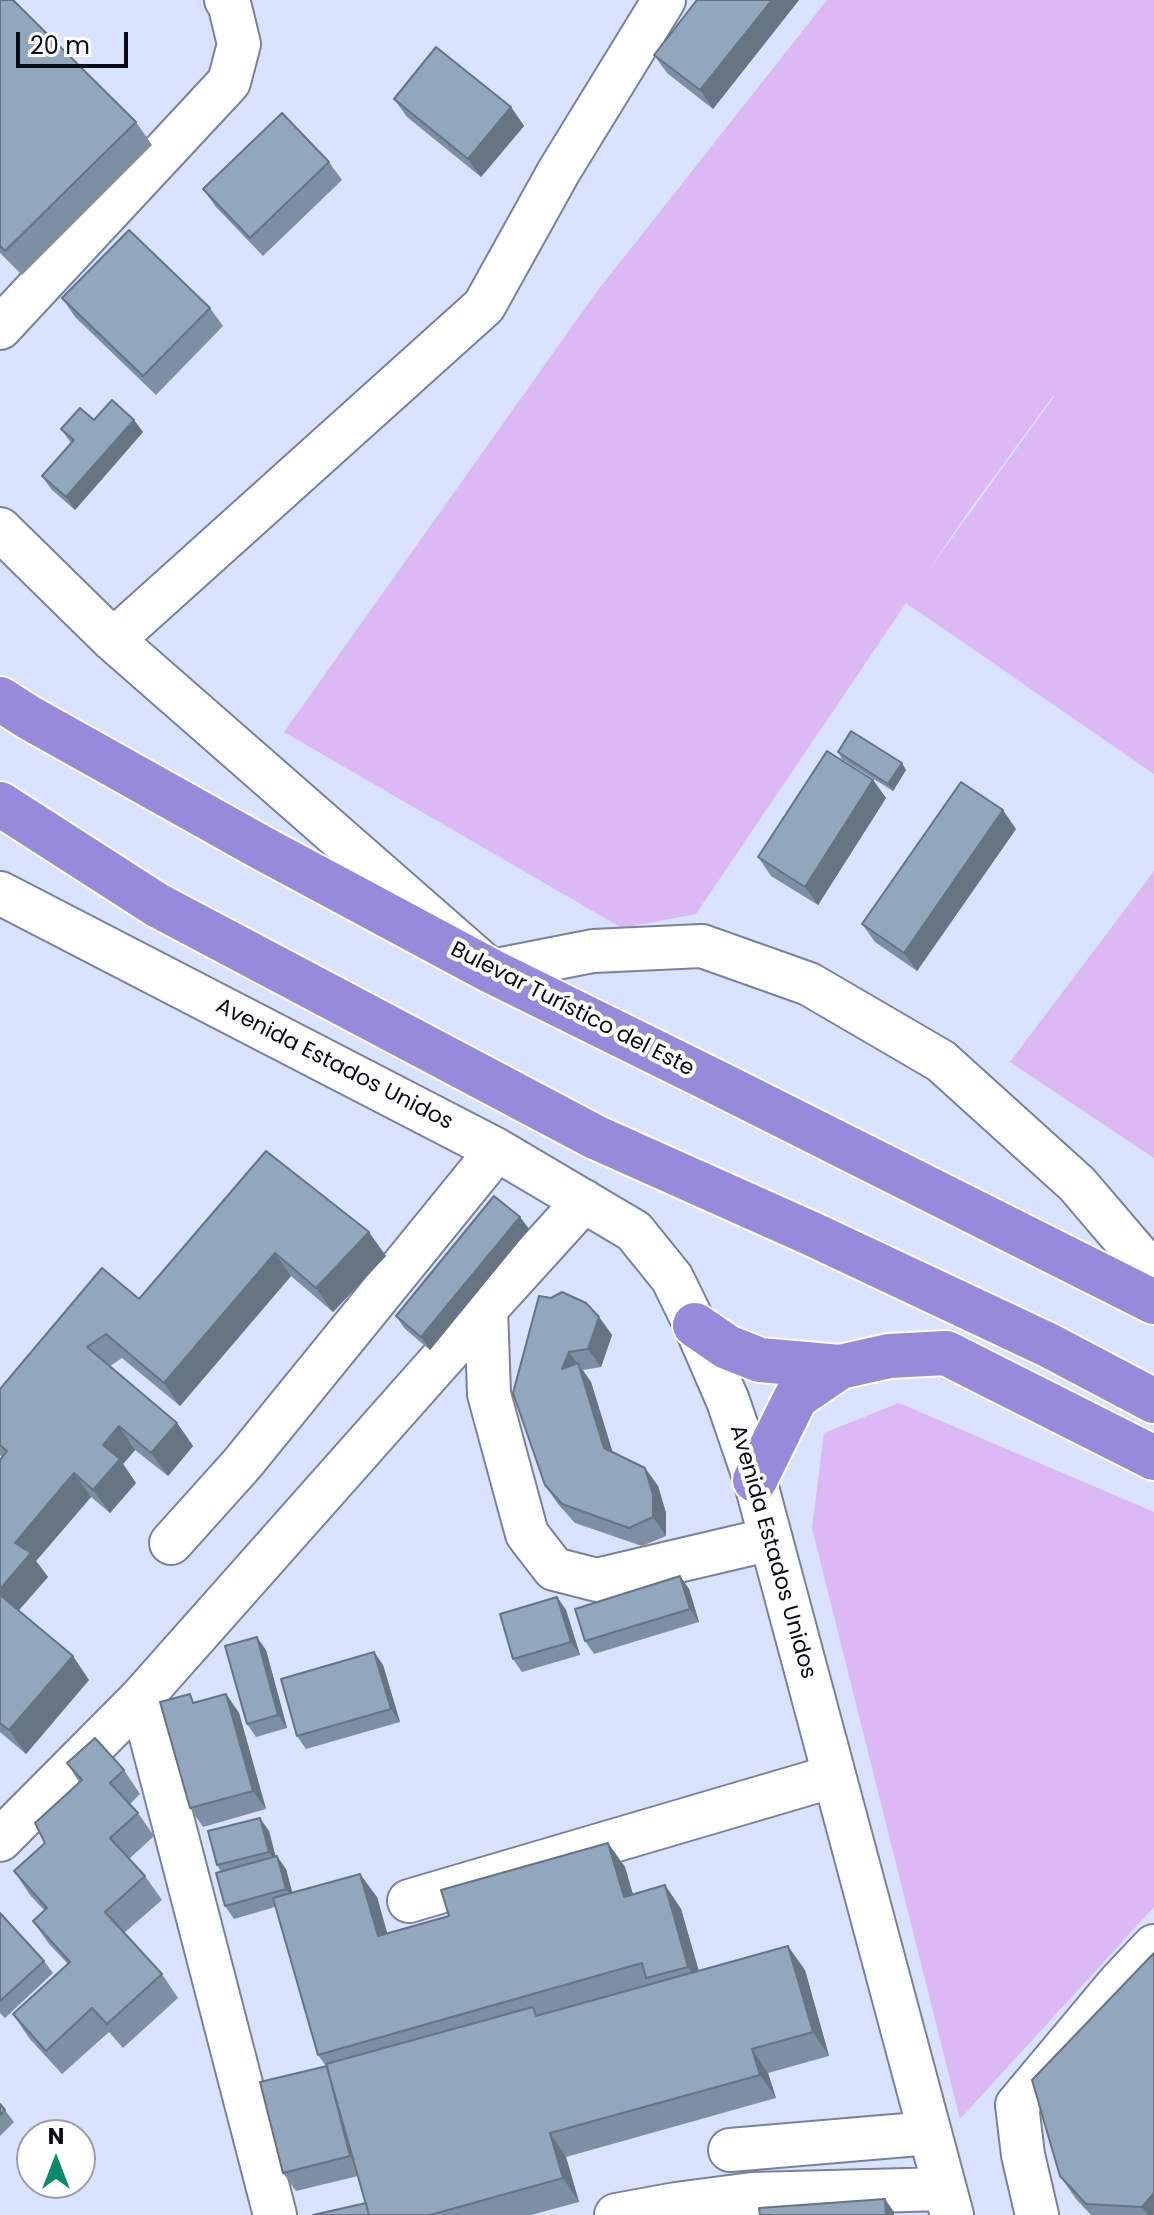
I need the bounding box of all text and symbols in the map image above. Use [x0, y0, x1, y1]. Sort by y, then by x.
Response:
scale bar [20, 16, 132, 66]
text: 20 m [30, 29, 90, 62]
street label: Bulevar Turístico del Este [446, 937, 698, 1083]
street label: Avenida Estados Unidos [211, 994, 457, 1136]
street label: Avenida Estados Unidos [723, 1422, 821, 1682]
north arrow [16, 2119, 96, 2199]
text: N [48, 2121, 64, 2152]

